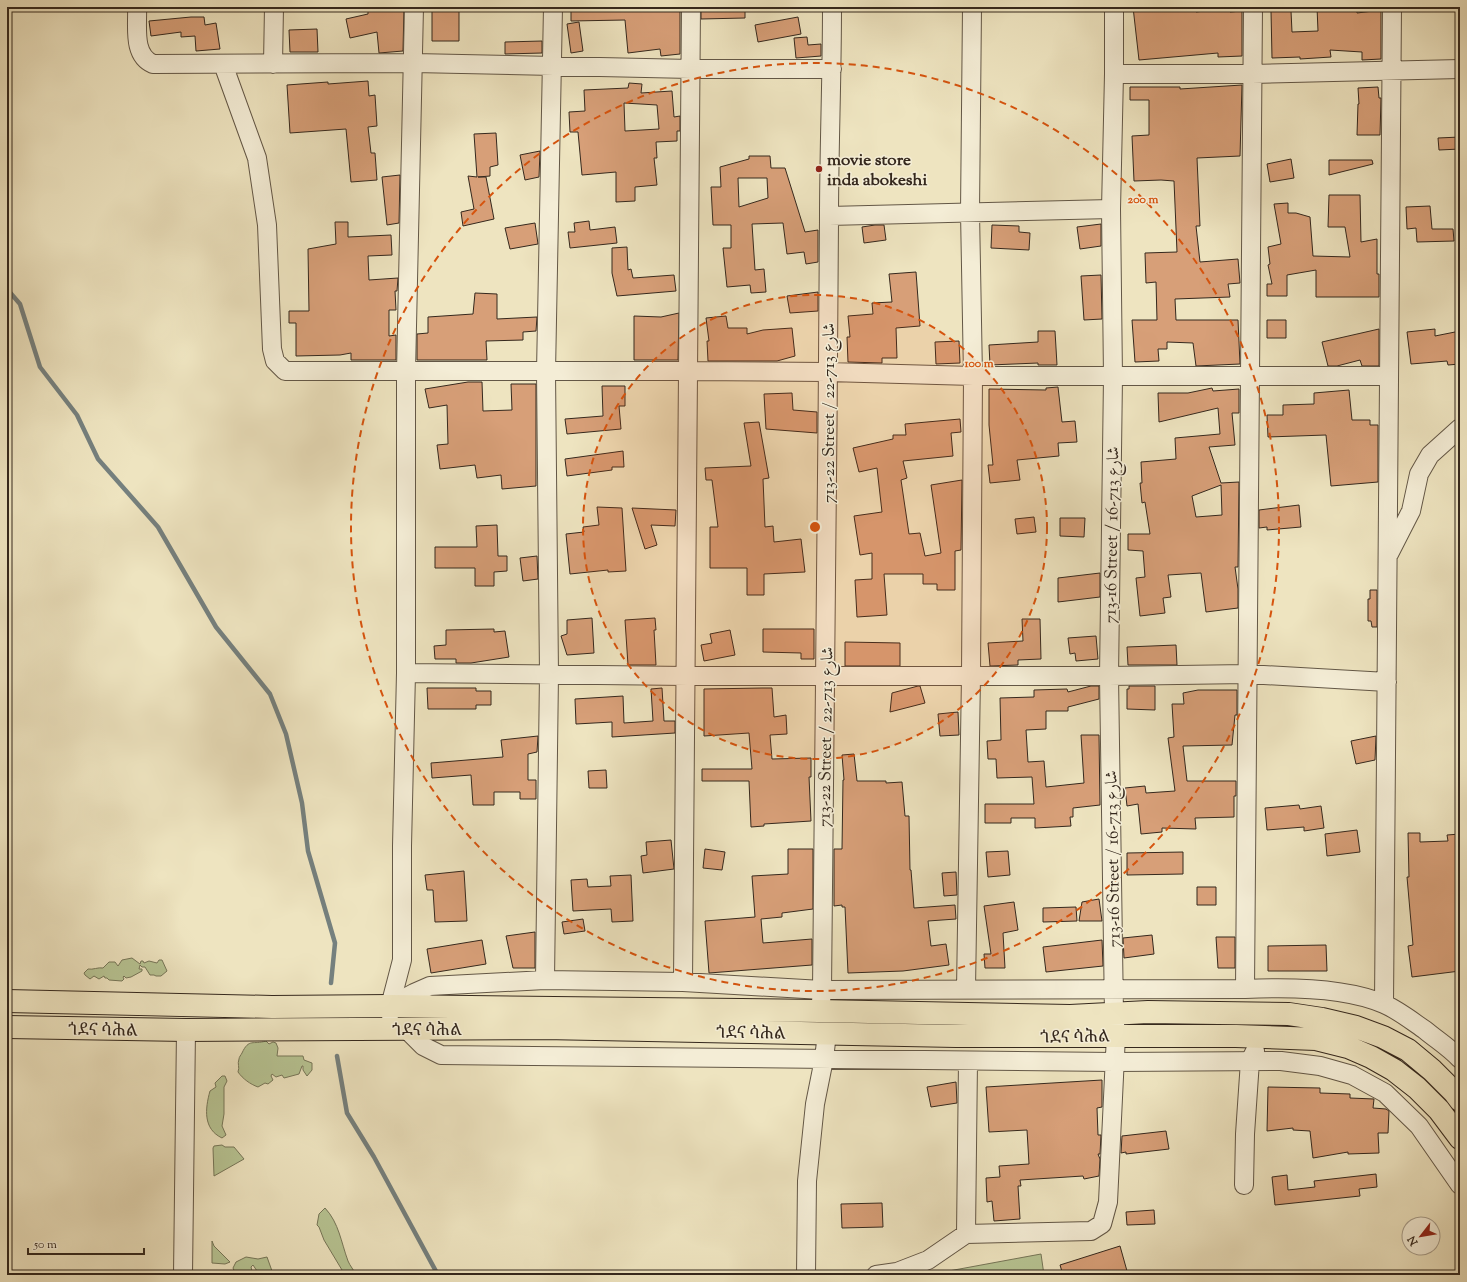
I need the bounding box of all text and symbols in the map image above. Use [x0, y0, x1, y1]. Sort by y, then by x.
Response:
place label: movie store inda abokeshi [827, 149, 927, 193]
marker: movie store inda abokeshi [814, 164, 824, 174]
text: 200 m [1128, 191, 1158, 209]
street label: 713-22 Street / شارع 713-22 [818, 323, 842, 503]
text: 100 m [963, 355, 994, 373]
street label: 713-16 Street / شارع 713-16 [1099, 446, 1127, 624]
centre of rings [808, 520, 822, 534]
street label: 713-22 Street / شارع 713-22 [813, 647, 841, 827]
street label: 713-16 Street / شارع 713-16 [1100, 770, 1128, 948]
street label: ጎደና ሳሕል [68, 1018, 138, 1044]
street label: ጎደና ሳሕል [392, 1019, 462, 1043]
street label: ጎደና ሳሕል [716, 1021, 786, 1047]
street label: ጎደና ሳሕል [1040, 1025, 1110, 1051]
north arrow [1401, 1216, 1441, 1256]
scale bar [28, 1230, 144, 1256]
text: N [1404, 1233, 1423, 1249]
text: 50 m [33, 1236, 57, 1254]

